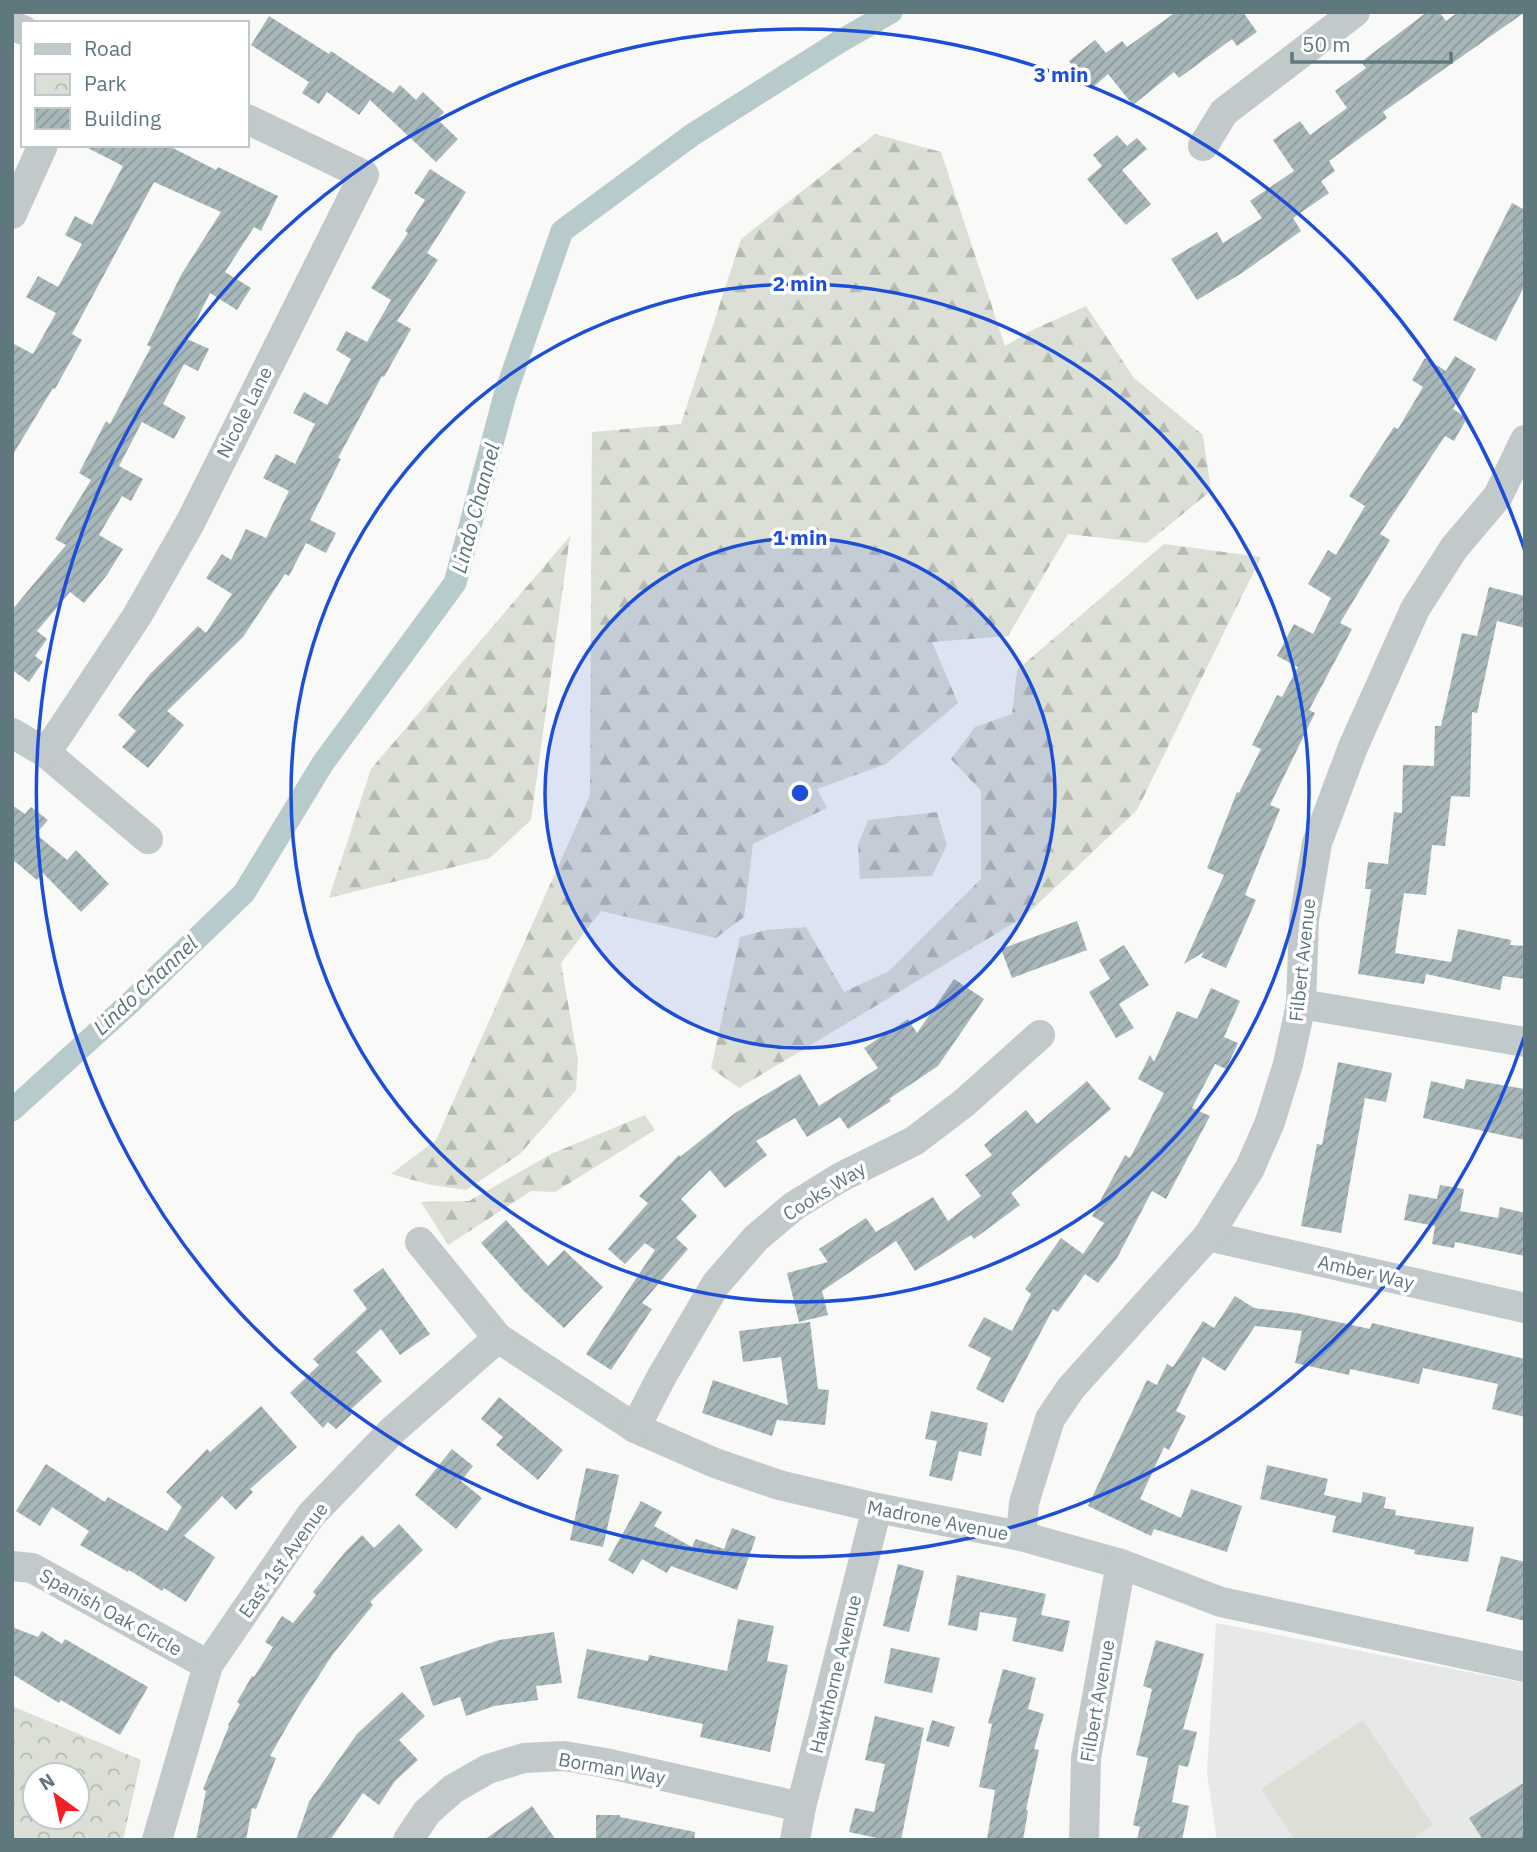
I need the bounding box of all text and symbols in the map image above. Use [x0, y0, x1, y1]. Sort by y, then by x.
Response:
legend [21, 21, 248, 147]
scale bar [1292, 21, 1451, 65]
text: 50 m [1302, 30, 1351, 58]
text: Road [84, 34, 132, 62]
text: 3 min [1034, 60, 1088, 88]
text: Park [84, 69, 127, 97]
text: Building [84, 104, 161, 132]
text: 2 min [773, 269, 827, 297]
street label: Nicole Lane [211, 362, 277, 462]
water label: Lindo Channel [444, 440, 506, 576]
text: 1 min [773, 523, 827, 551]
centre of rings [788, 781, 812, 805]
street label: Filbert Avenue [1284, 897, 1320, 1023]
water label: Lindo Channel [87, 929, 204, 1041]
street label: Cooks Way [778, 1156, 870, 1226]
street label: Amber Way [1316, 1249, 1417, 1295]
street label: Madrone Avenue [865, 1495, 1011, 1545]
street label: East 1st Avenue [233, 1498, 333, 1622]
street label: Spanish Oak Circle [36, 1563, 186, 1661]
street label: Hawthorne Avenue [804, 1592, 866, 1756]
street label: Filbert Avenue [1074, 1638, 1120, 1764]
street label: Borman Way [557, 1747, 668, 1789]
north arrow [21, 1761, 91, 1831]
text: N [34, 1768, 59, 1796]

